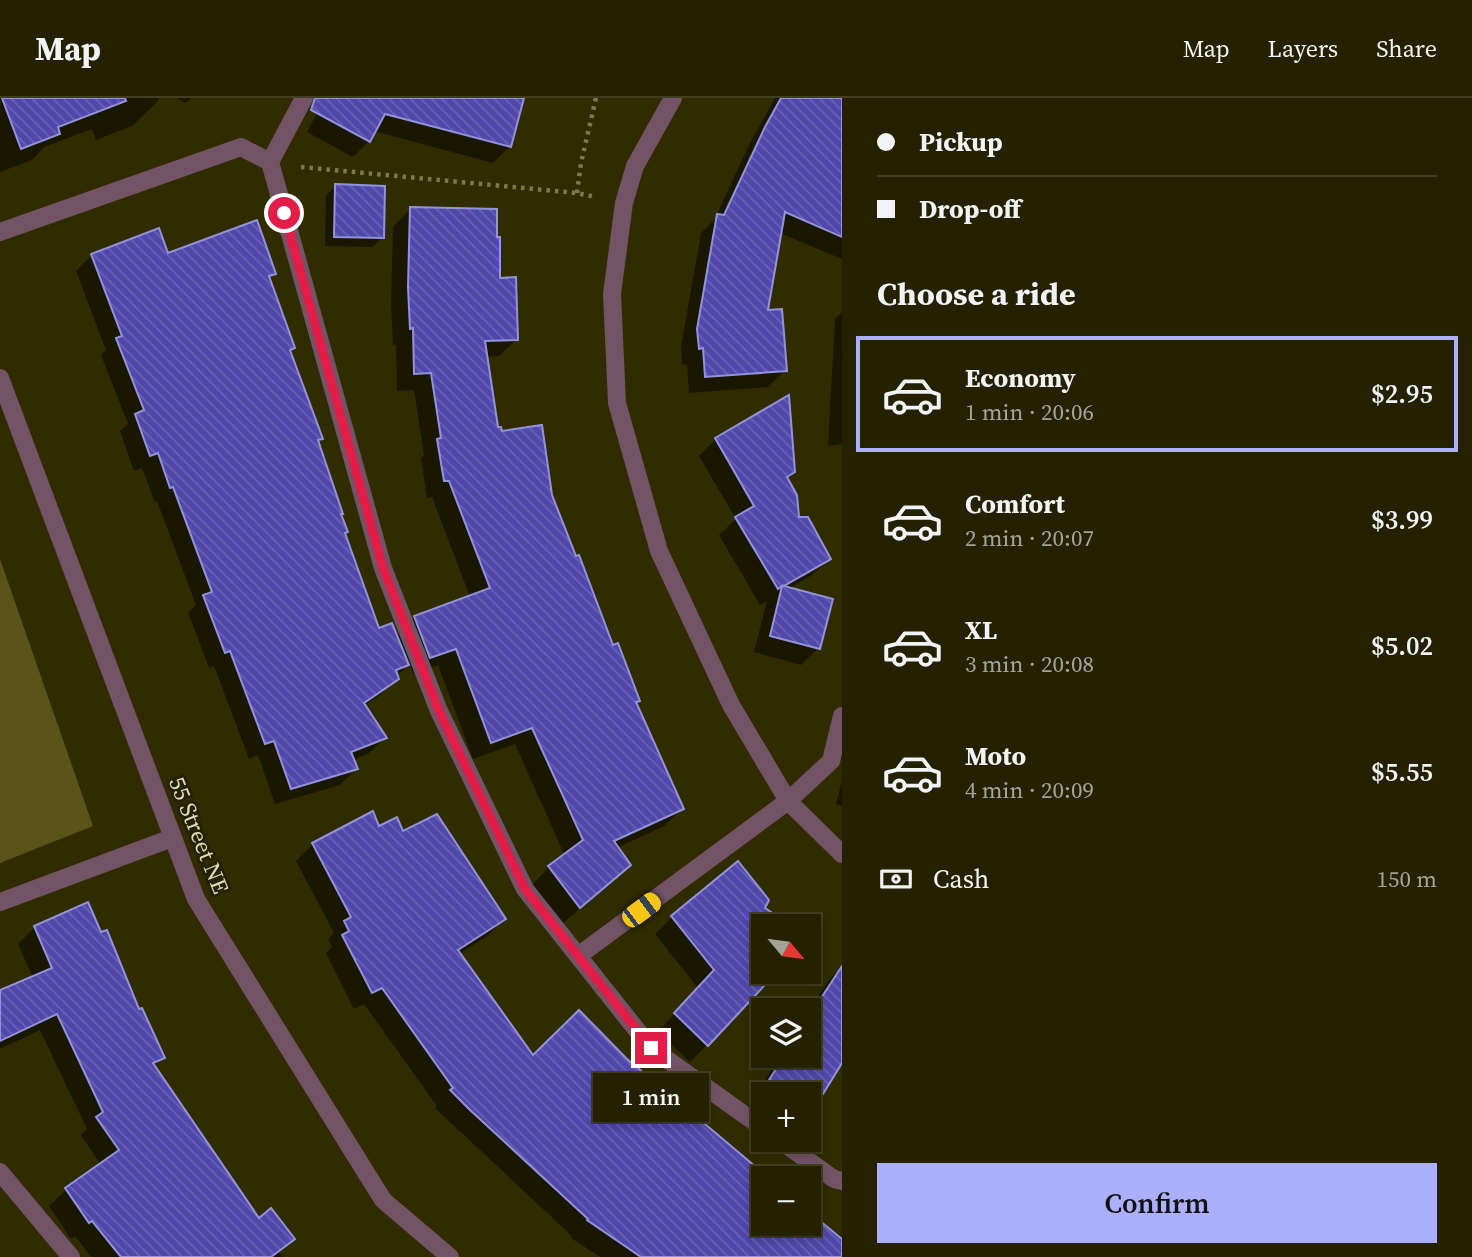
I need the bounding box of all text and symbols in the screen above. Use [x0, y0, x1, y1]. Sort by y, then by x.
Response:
text: Map [35, 26, 101, 71]
text: Map [1183, 32, 1230, 65]
text: Layers [1268, 32, 1338, 65]
text: Share [1376, 32, 1437, 65]
text: Pickup [919, 124, 1003, 160]
text: Drop-off [919, 191, 1021, 227]
route start [268, 197, 300, 229]
text: Choose a ride [877, 272, 1076, 316]
text: Economy [965, 360, 1076, 396]
icon: car [881, 363, 944, 426]
text: $2.95 [1371, 376, 1433, 412]
text: 1 min · 20:06 [965, 396, 1094, 428]
text: Comfort [965, 486, 1065, 522]
icon: car [881, 489, 944, 552]
text: $3.99 [1371, 502, 1433, 538]
text: 2 min · 20:07 [965, 522, 1094, 554]
text: XL [965, 612, 997, 648]
icon: car [881, 615, 944, 678]
text: $5.02 [1371, 628, 1433, 664]
text: 3 min · 20:08 [965, 648, 1094, 680]
text: Moto [965, 738, 1026, 774]
icon: car [881, 741, 944, 804]
text: $5.55 [1371, 754, 1433, 790]
street label: 55 Street NE [161, 772, 237, 898]
text: 4 min · 20:09 [965, 774, 1094, 806]
icon: cash [877, 860, 915, 898]
text: Cash [933, 861, 989, 897]
text: 150 m [1376, 863, 1437, 895]
car [618, 889, 665, 931]
north arrow [751, 914, 821, 984]
map controls [751, 914, 821, 1236]
button: layers [751, 998, 821, 1068]
route end [635, 1032, 667, 1064]
callout: 1 min [593, 1072, 709, 1122]
text: 1 min [621, 1081, 681, 1113]
button: + [751, 1082, 821, 1152]
button: Confirm [877, 1163, 1437, 1243]
button: − [751, 1166, 821, 1236]

